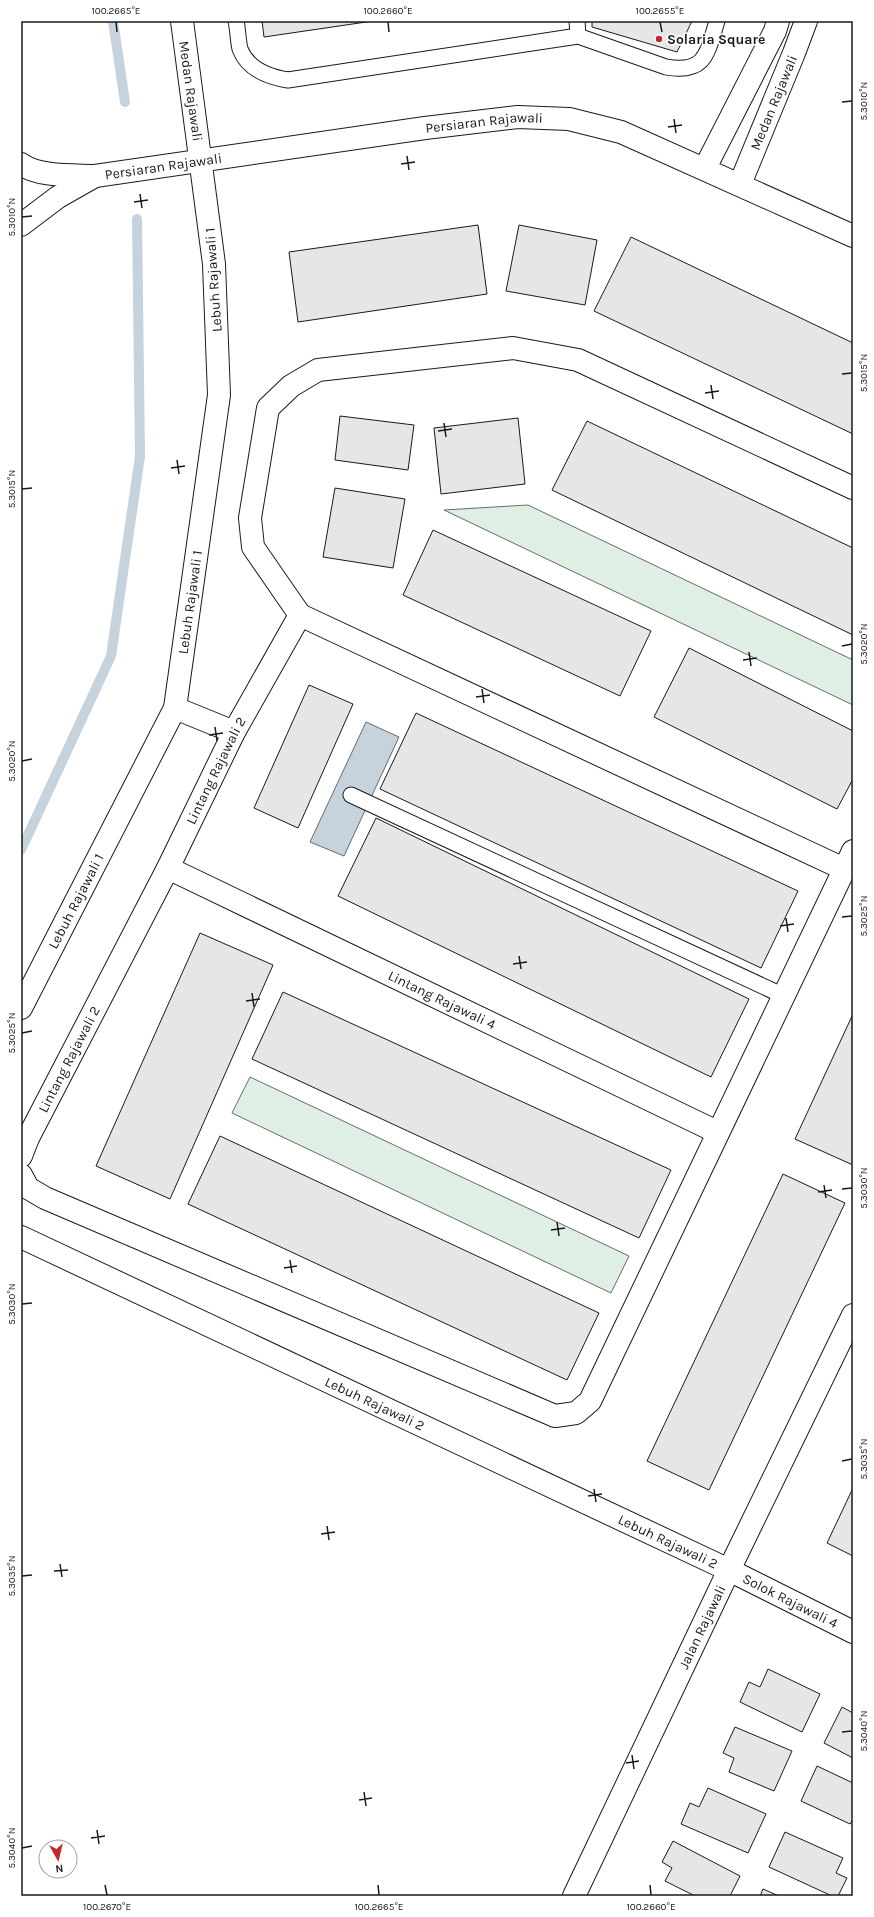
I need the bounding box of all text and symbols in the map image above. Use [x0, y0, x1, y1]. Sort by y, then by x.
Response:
text: 100.2665°E [92, 5, 140, 17]
text: 100.2660°E [363, 5, 413, 17]
text: 100.2655°E [636, 5, 684, 17]
place label: Solaria Square [667, 31, 765, 48]
marker: Solaria Square [654, 34, 664, 44]
street label: Medan Rajawali [175, 40, 206, 142]
street label: Medan Rajawali [747, 53, 801, 153]
text: 5.3010°N [858, 82, 870, 120]
street label: Persiaran Rajawali [424, 109, 543, 137]
street label: Persiaran Rajawali [104, 150, 223, 183]
text: 5.3010°N [6, 198, 18, 236]
street label: Lebuh Rajawali 1 [201, 227, 226, 333]
text: 5.3015°N [858, 354, 870, 392]
text: 5.3015°N [6, 470, 18, 508]
street label: Lebuh Rajawali 1 [175, 549, 206, 655]
text: 5.3020°N [858, 623, 870, 665]
street label: Lintang Rajawali 2 [183, 714, 250, 827]
text: 5.3020°N [6, 740, 18, 782]
street label: Lebuh Rajawali 1 [45, 851, 108, 952]
text: 5.3025°N [858, 896, 870, 936]
street label: Lintang Rajawali 4 [385, 967, 498, 1033]
street label: Lintang Rajawali 2 [35, 1003, 104, 1116]
text: 5.3025°N [6, 1013, 18, 1053]
text: 5.3030°N [858, 1167, 870, 1209]
text: 5.3030°N [6, 1283, 18, 1325]
street label: Lebuh Rajawali 2 [322, 1373, 427, 1435]
text: 5.3035°N [858, 1438, 870, 1480]
street label: Lebuh Rajawali 2 [615, 1511, 720, 1572]
text: 5.3035°N [6, 1555, 18, 1597]
street label: Solok Rajawali 4 [740, 1570, 841, 1632]
street label: Jalan Rajawali [675, 1582, 730, 1672]
text: 5.3040°N [858, 1710, 870, 1752]
text: 5.3040°N [6, 1827, 18, 1869]
north arrow [38, 1839, 78, 1879]
text: N [55, 1861, 64, 1875]
text: 100.2670°E [83, 1901, 131, 1913]
text: 100.2665°E [355, 1901, 403, 1913]
text: 100.2660°E [626, 1901, 676, 1913]

